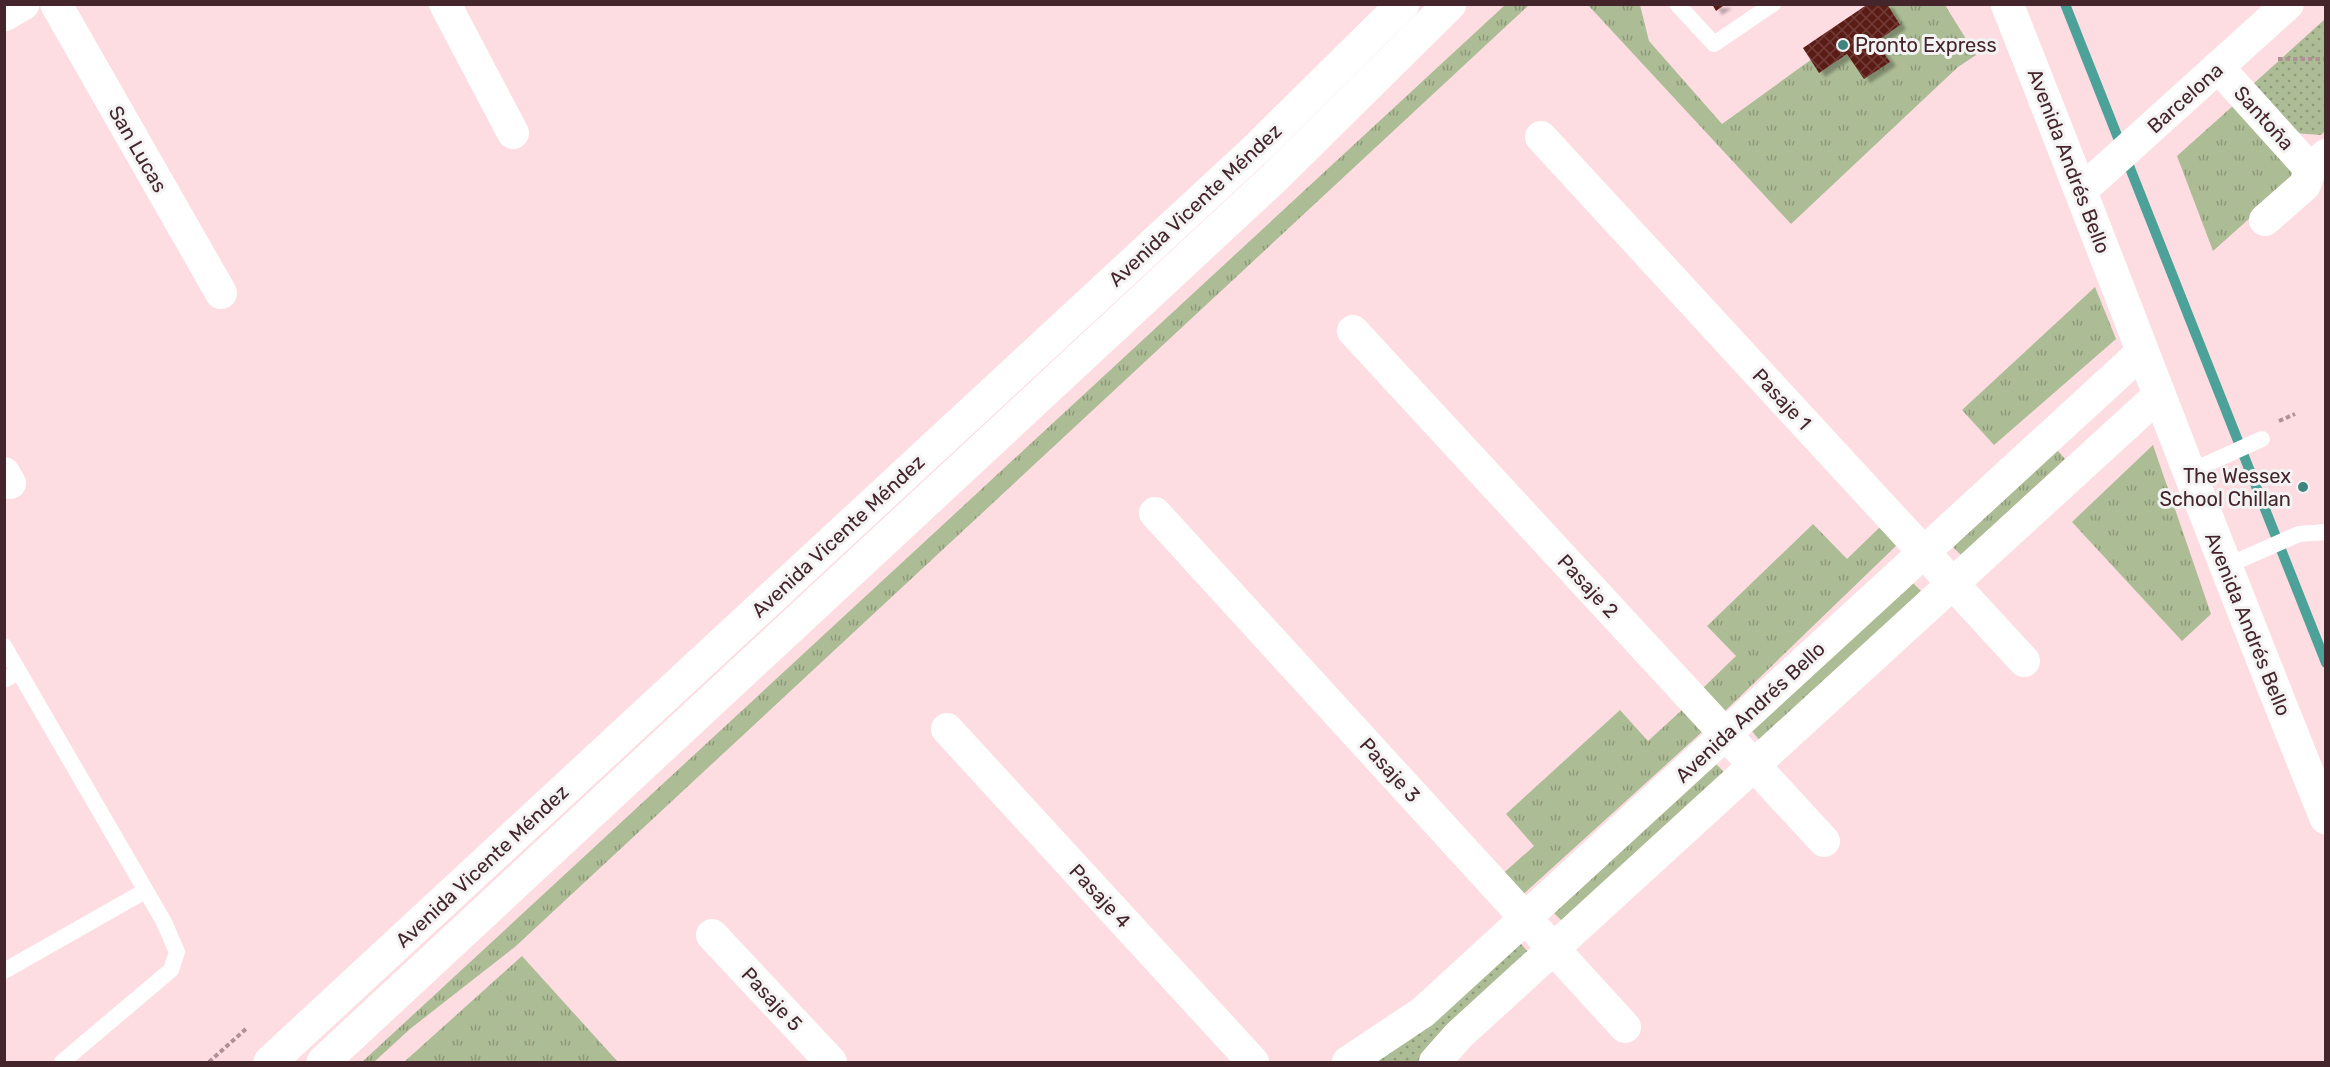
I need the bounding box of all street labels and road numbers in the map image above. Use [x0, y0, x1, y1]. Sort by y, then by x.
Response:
street label: Barcelona [2142, 58, 2228, 138]
street label: Avenida Andrés Bello [2023, 65, 2115, 257]
street label: Santoña [2229, 81, 2299, 155]
street label: San Lucas [104, 102, 172, 196]
street label: Avenida Vicente Méndez [1104, 119, 1286, 291]
street label: Pasaje 1 [1748, 363, 1816, 435]
street label: Avenida Vicente Méndez [747, 450, 929, 622]
street label: Avenida Andrés Bello [2200, 529, 2296, 719]
street label: Pasaje 2 [1553, 549, 1623, 623]
street label: Avenida Andrés Bello [1670, 636, 1830, 788]
street label: Pasaje 3 [1355, 733, 1425, 807]
street label: Avenida Vicente Méndez [391, 780, 573, 952]
street label: Pasaje 4 [1064, 859, 1136, 933]
street label: Pasaje 5 [737, 962, 807, 1036]

